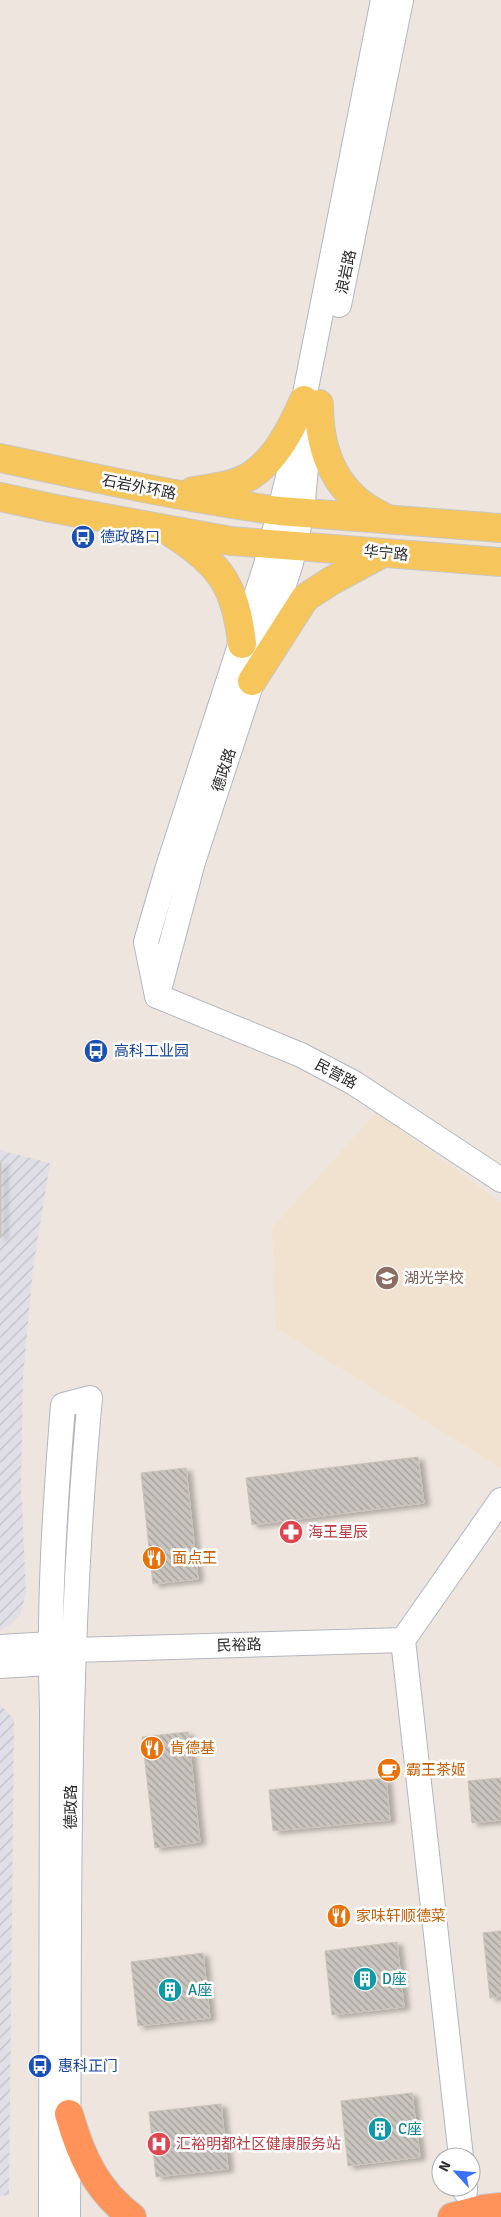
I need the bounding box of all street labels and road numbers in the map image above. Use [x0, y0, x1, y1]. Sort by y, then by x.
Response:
street label: 浪岩路 [333, 248, 359, 296]
street label: 石岩外环路 [100, 471, 178, 503]
street label: 华宁路 [363, 542, 409, 564]
street label: 德政路 [208, 746, 240, 794]
street label: 民营路 [312, 1055, 360, 1093]
street label: 民裕路 [216, 1635, 262, 1655]
street label: 德政路 [62, 1784, 80, 1830]

